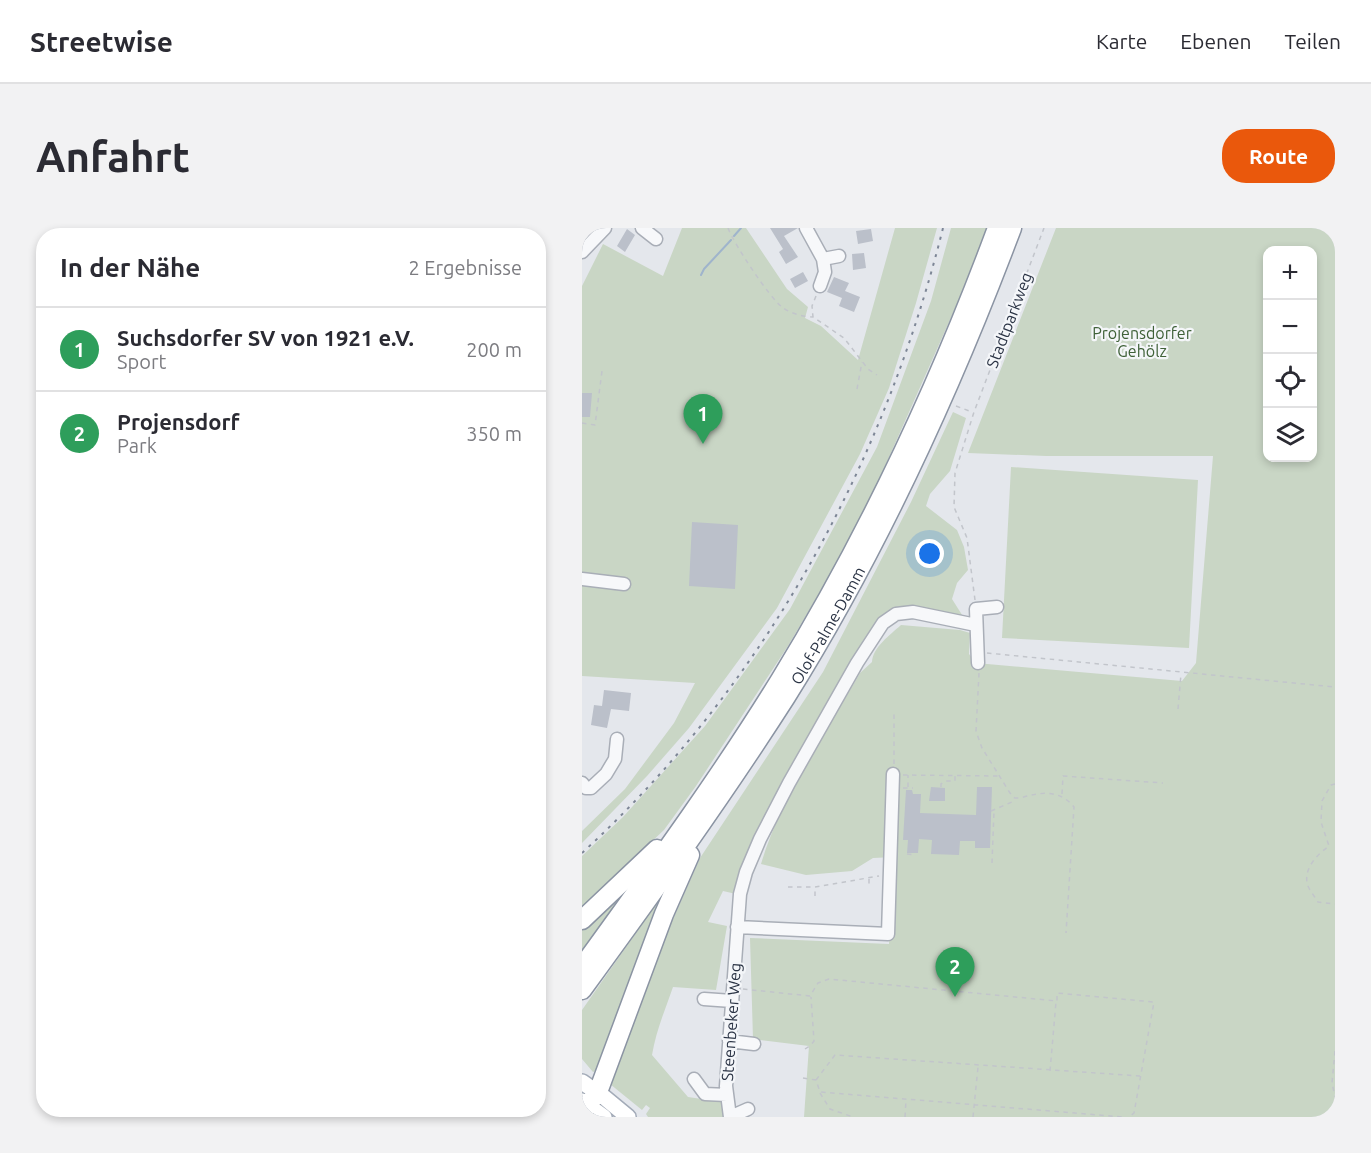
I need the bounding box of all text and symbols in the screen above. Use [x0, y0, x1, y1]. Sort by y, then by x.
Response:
text: Streetwise [30, 26, 173, 57]
text: Karte [1096, 29, 1147, 53]
text: Ebenen [1180, 29, 1252, 53]
text: Teilen [1285, 29, 1341, 53]
button: Route [1222, 129, 1335, 183]
text: Anfahrt [36, 133, 190, 180]
map controls [1263, 246, 1317, 462]
button: + [1263, 246, 1317, 300]
text: In der Nähe [60, 253, 200, 282]
text: 2 Ergebnisse [408, 256, 522, 279]
street label: Stadtparkweg [983, 270, 1035, 370]
button: − [1263, 300, 1317, 354]
park label: Projensdorfer Gehölz [1092, 324, 1192, 360]
text: Suchsdorfer SV von 1921 e.V. [117, 325, 414, 350]
text: 1 [74, 338, 85, 361]
text: 200 m [466, 338, 522, 361]
text: Sport [117, 350, 166, 373]
button: locate [1263, 354, 1317, 408]
pin: 1 [684, 394, 722, 444]
button: layers [1263, 408, 1317, 462]
text: Projensdorf [117, 409, 240, 434]
text: 2 [74, 422, 85, 445]
text: 350 m [466, 422, 522, 445]
text: Park [117, 434, 157, 457]
your location [915, 539, 944, 568]
street label: Olof-Palme-Damm [787, 563, 869, 688]
pin: 2 [936, 948, 974, 997]
street label: Steenbeker Weg [718, 962, 744, 1082]

